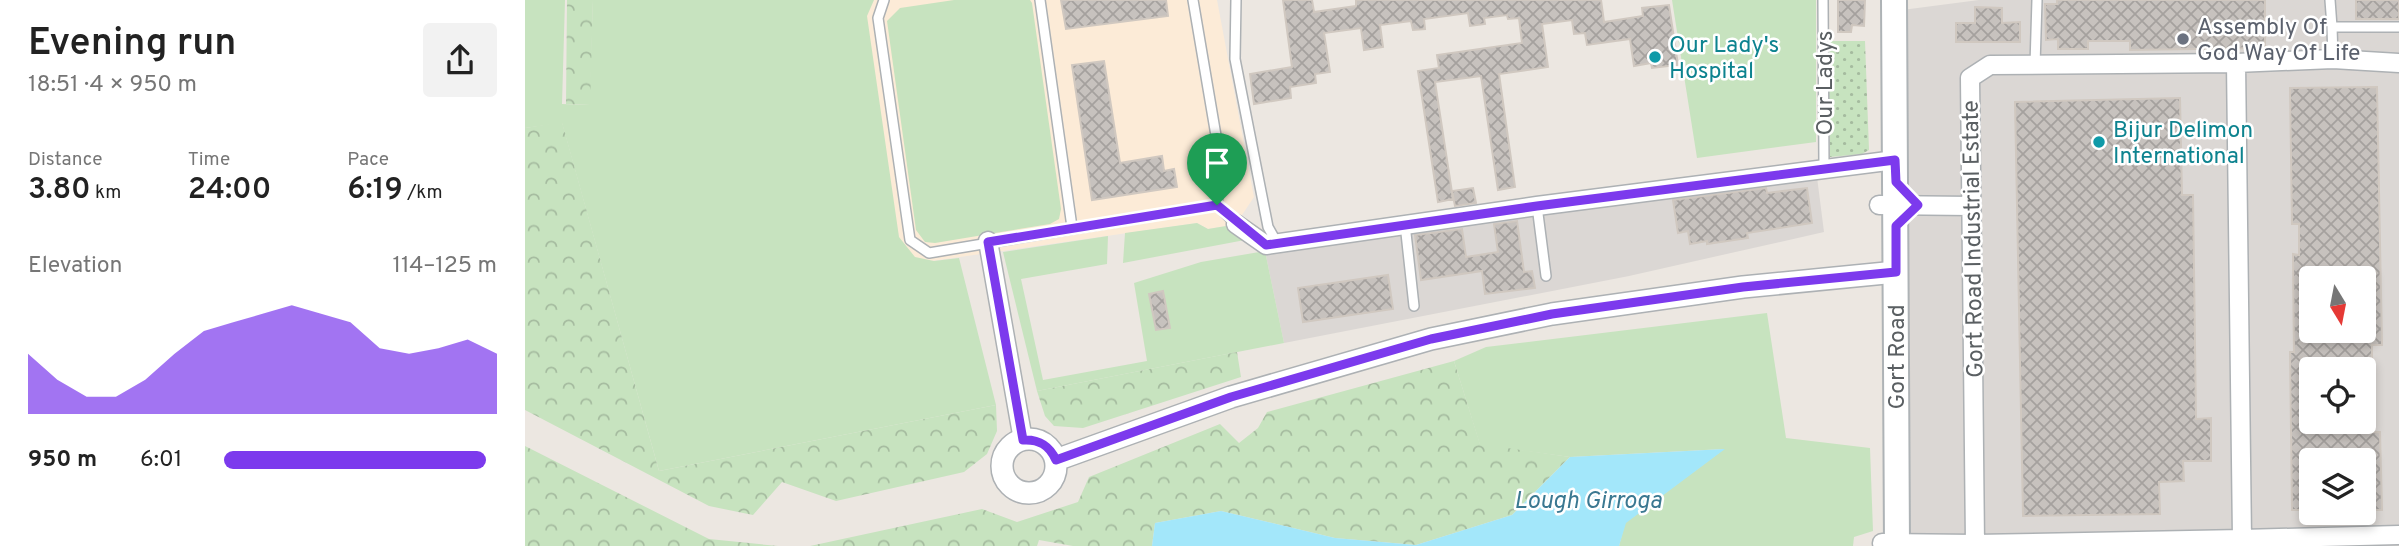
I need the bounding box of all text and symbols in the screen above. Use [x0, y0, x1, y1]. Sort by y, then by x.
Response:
place label: Assembly Of God Way Of Life [2197, 14, 2360, 69]
text: Evening run [28, 20, 236, 69]
button: share [423, 23, 497, 97]
street label: Our Ladys [1812, 31, 1841, 135]
marker: Assembly Of God Way Of Life [2175, 31, 2191, 47]
place label: Our Lady's Hospital [1669, 32, 1779, 87]
marker: Our Lady's Hospital [1647, 49, 1663, 65]
text: 18:51 · 4 × 950 m [28, 71, 197, 100]
street label: Gort Road Industrial Estate [1958, 100, 1991, 378]
place label: Bijur Delimon International [2113, 117, 2253, 172]
pin [1187, 133, 1247, 205]
marker: Bijur Delimon International [2091, 134, 2107, 150]
icon: arrive [1198, 144, 1236, 182]
text: Distance [28, 148, 103, 172]
text: Time [188, 148, 230, 172]
text: Pace [347, 148, 389, 172]
text: 3.80 [28, 172, 90, 209]
text: 24:00 [188, 172, 271, 209]
text: 6:19 [347, 172, 403, 209]
text: km [90, 181, 121, 205]
text: /km [403, 181, 443, 205]
text: Elevation [28, 252, 123, 281]
text: 114–125 m [392, 252, 497, 281]
north arrow [2299, 266, 2377, 343]
map controls [2299, 266, 2376, 525]
street label: Gort Road [1884, 304, 1913, 410]
button: locate [2299, 357, 2376, 434]
text: 950 m [28, 446, 97, 475]
text: 6:01 [140, 446, 182, 475]
button: layers [2299, 448, 2376, 525]
water label: Lough Girroga [1514, 487, 1663, 517]

